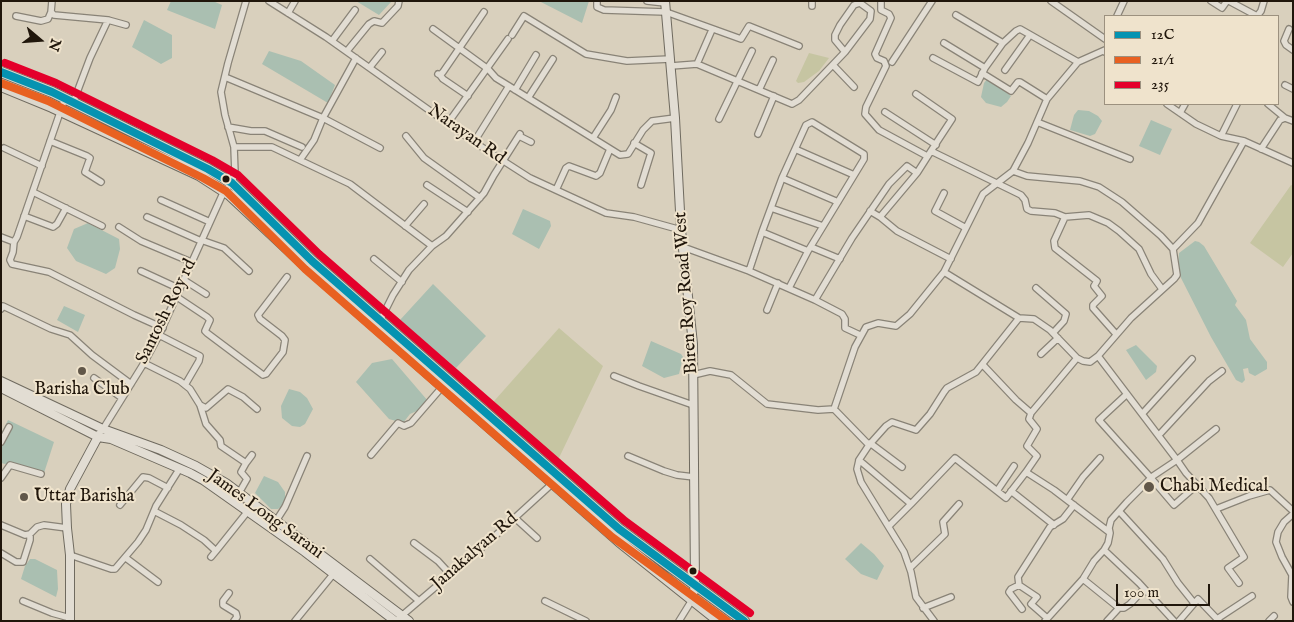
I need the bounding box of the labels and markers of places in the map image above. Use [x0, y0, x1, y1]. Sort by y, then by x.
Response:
unlabelled marker [221, 174, 231, 184]
marker: Barisha Club [76, 365, 88, 377]
place label: Barisha Club [34, 379, 130, 401]
place label: Chabi Medical [1160, 476, 1268, 498]
marker: Chabi Medical [1142, 480, 1156, 494]
place label: Uttar Barisha [34, 486, 134, 508]
marker: Uttar Barisha [18, 491, 30, 503]
unlabelled marker [688, 566, 698, 576]

